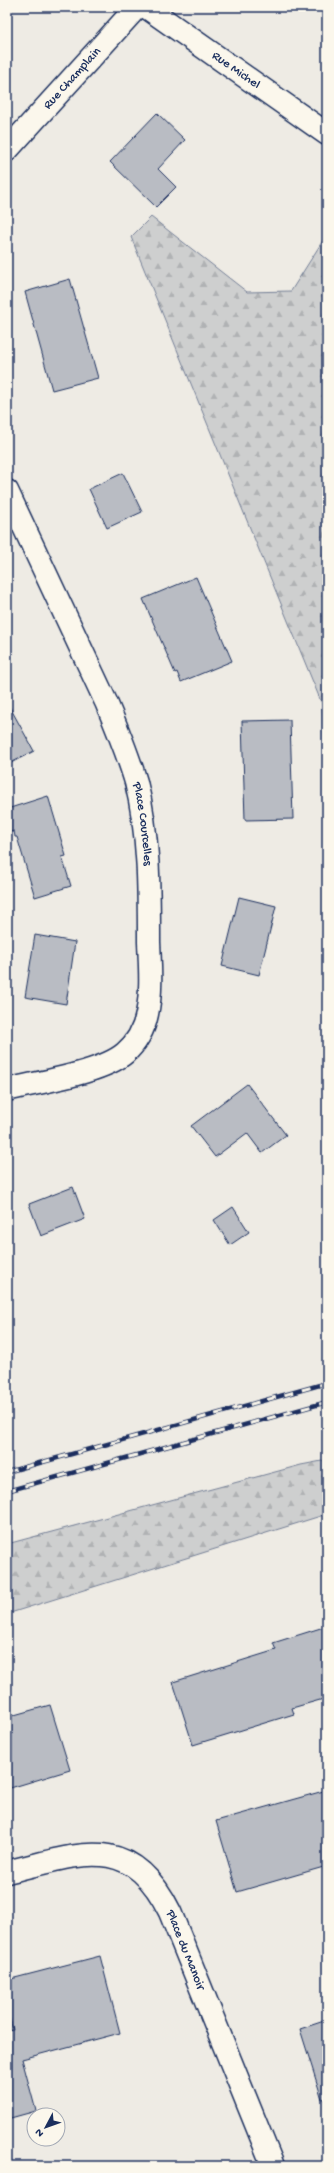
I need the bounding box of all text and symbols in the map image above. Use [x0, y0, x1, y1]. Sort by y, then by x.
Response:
street label: Rue Champlain [40, 43, 105, 112]
street label: Rue Michel [209, 48, 263, 92]
street label: Place Courcelles [129, 780, 155, 867]
street label: Place du Manoir [162, 1907, 209, 1993]
north arrow [26, 2107, 66, 2147]
text: N [33, 2126, 47, 2139]

